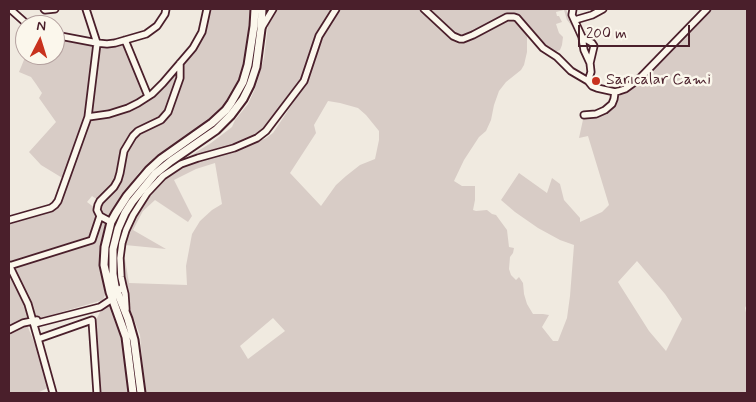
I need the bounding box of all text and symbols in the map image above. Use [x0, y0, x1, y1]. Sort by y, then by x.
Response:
north arrow [15, 15, 65, 65]
scale bar [581, 15, 694, 47]
text: N [36, 17, 47, 35]
text: 200 m [586, 24, 627, 44]
place label: Sarıcalar Cami [606, 71, 711, 91]
marker: Sarıcalar Cami [590, 75, 602, 87]

